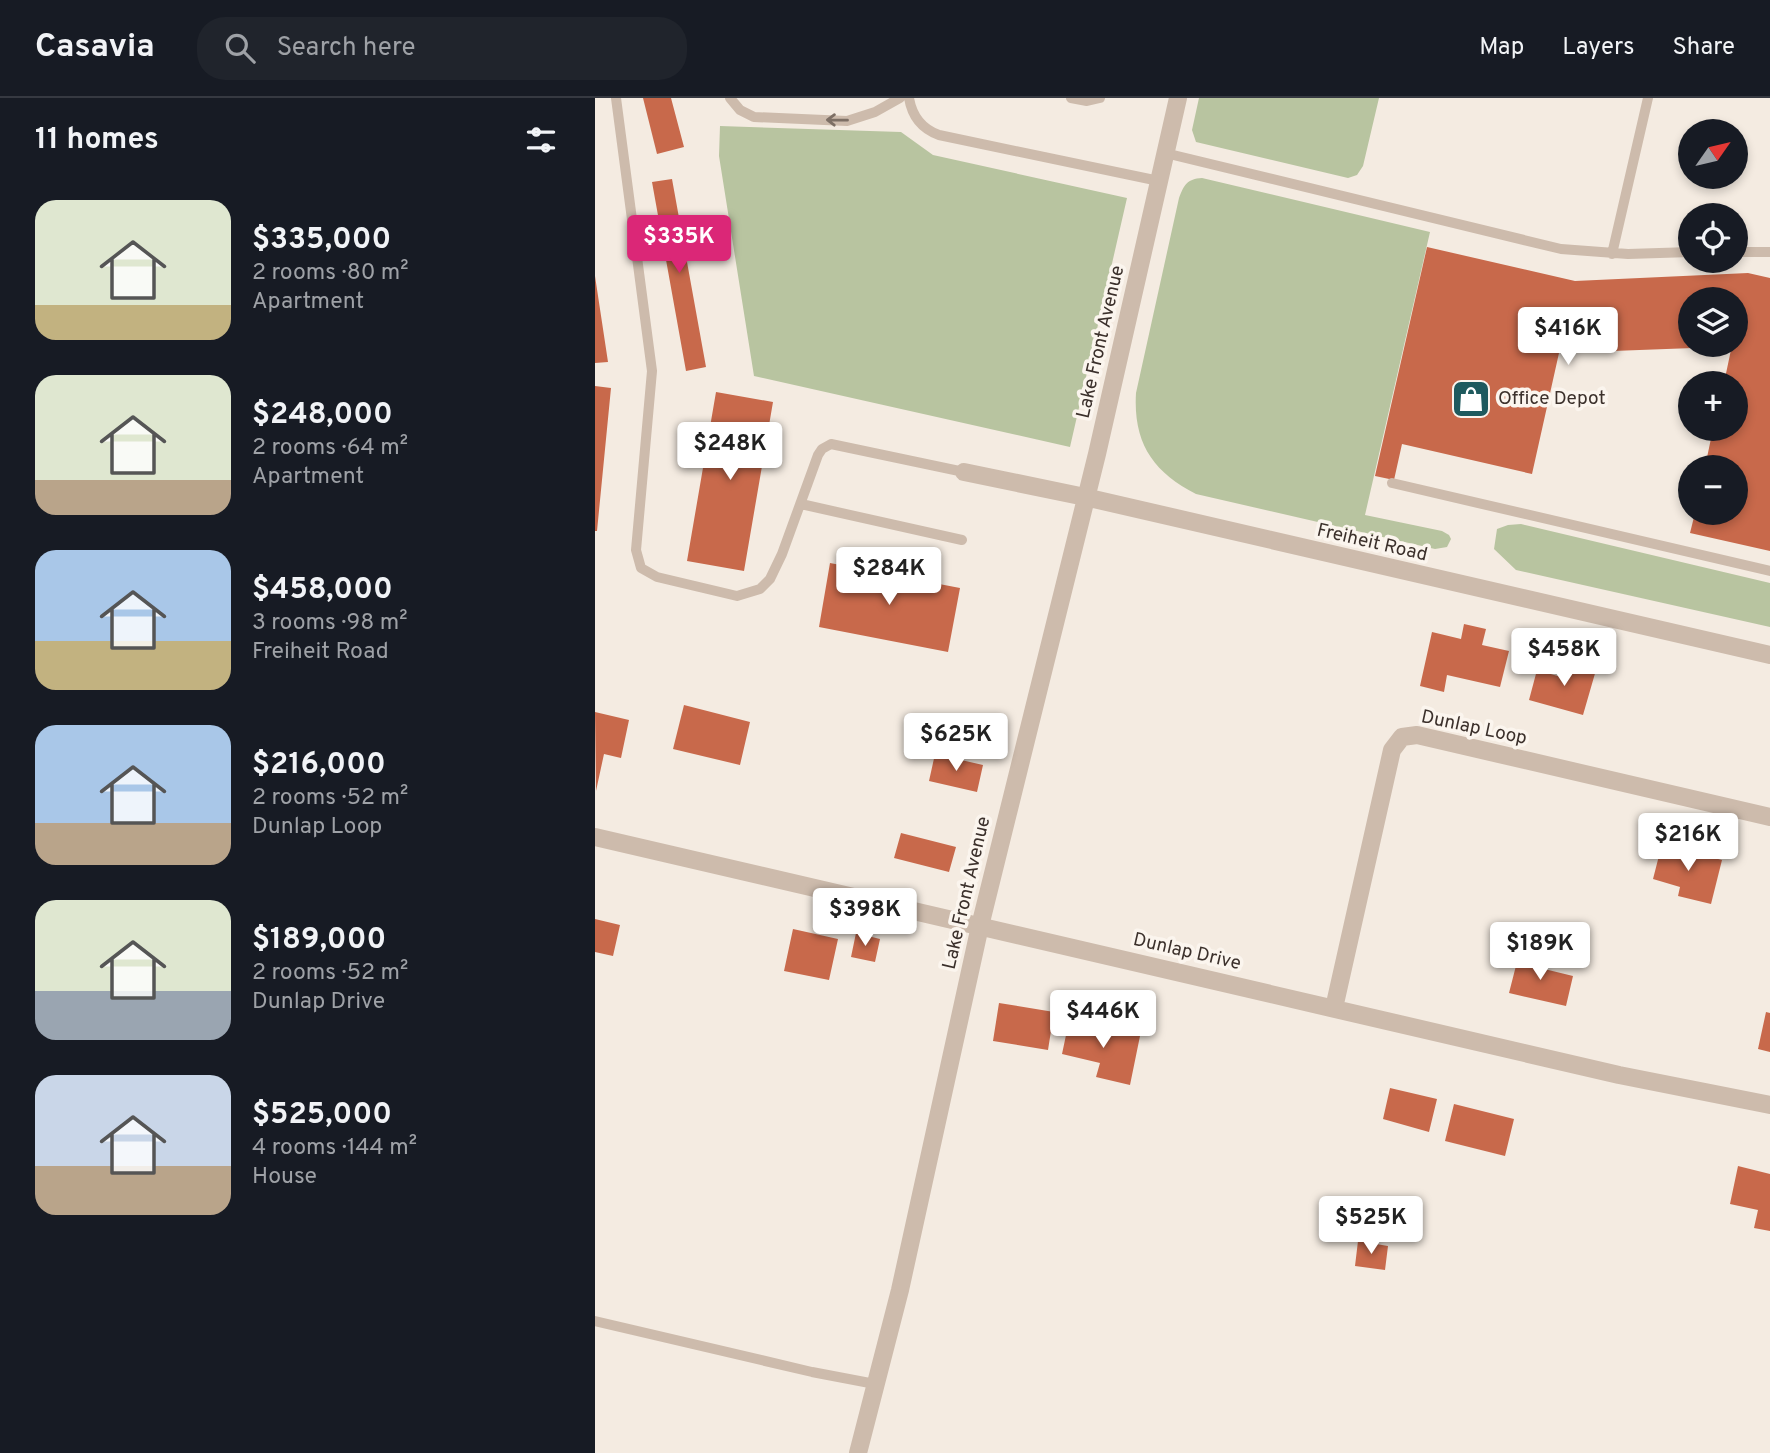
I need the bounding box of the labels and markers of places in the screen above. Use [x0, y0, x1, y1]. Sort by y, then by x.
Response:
pin: $335K [630, 216, 728, 275]
pin: $416K [1519, 308, 1617, 367]
shop icon: Office Depot [1450, 378, 1492, 420]
place label: Office Depot [1498, 387, 1606, 411]
pin: $248K [681, 422, 779, 482]
pin: $284K [840, 547, 938, 607]
pin: $458K [1515, 628, 1613, 688]
pin: $625K [907, 714, 1005, 773]
pin: $216K [1639, 814, 1737, 873]
pin: $398K [816, 888, 914, 948]
pin: $189K [1491, 922, 1589, 982]
pin: $446K [1054, 990, 1152, 1050]
pin: $525K [1322, 1196, 1420, 1256]

